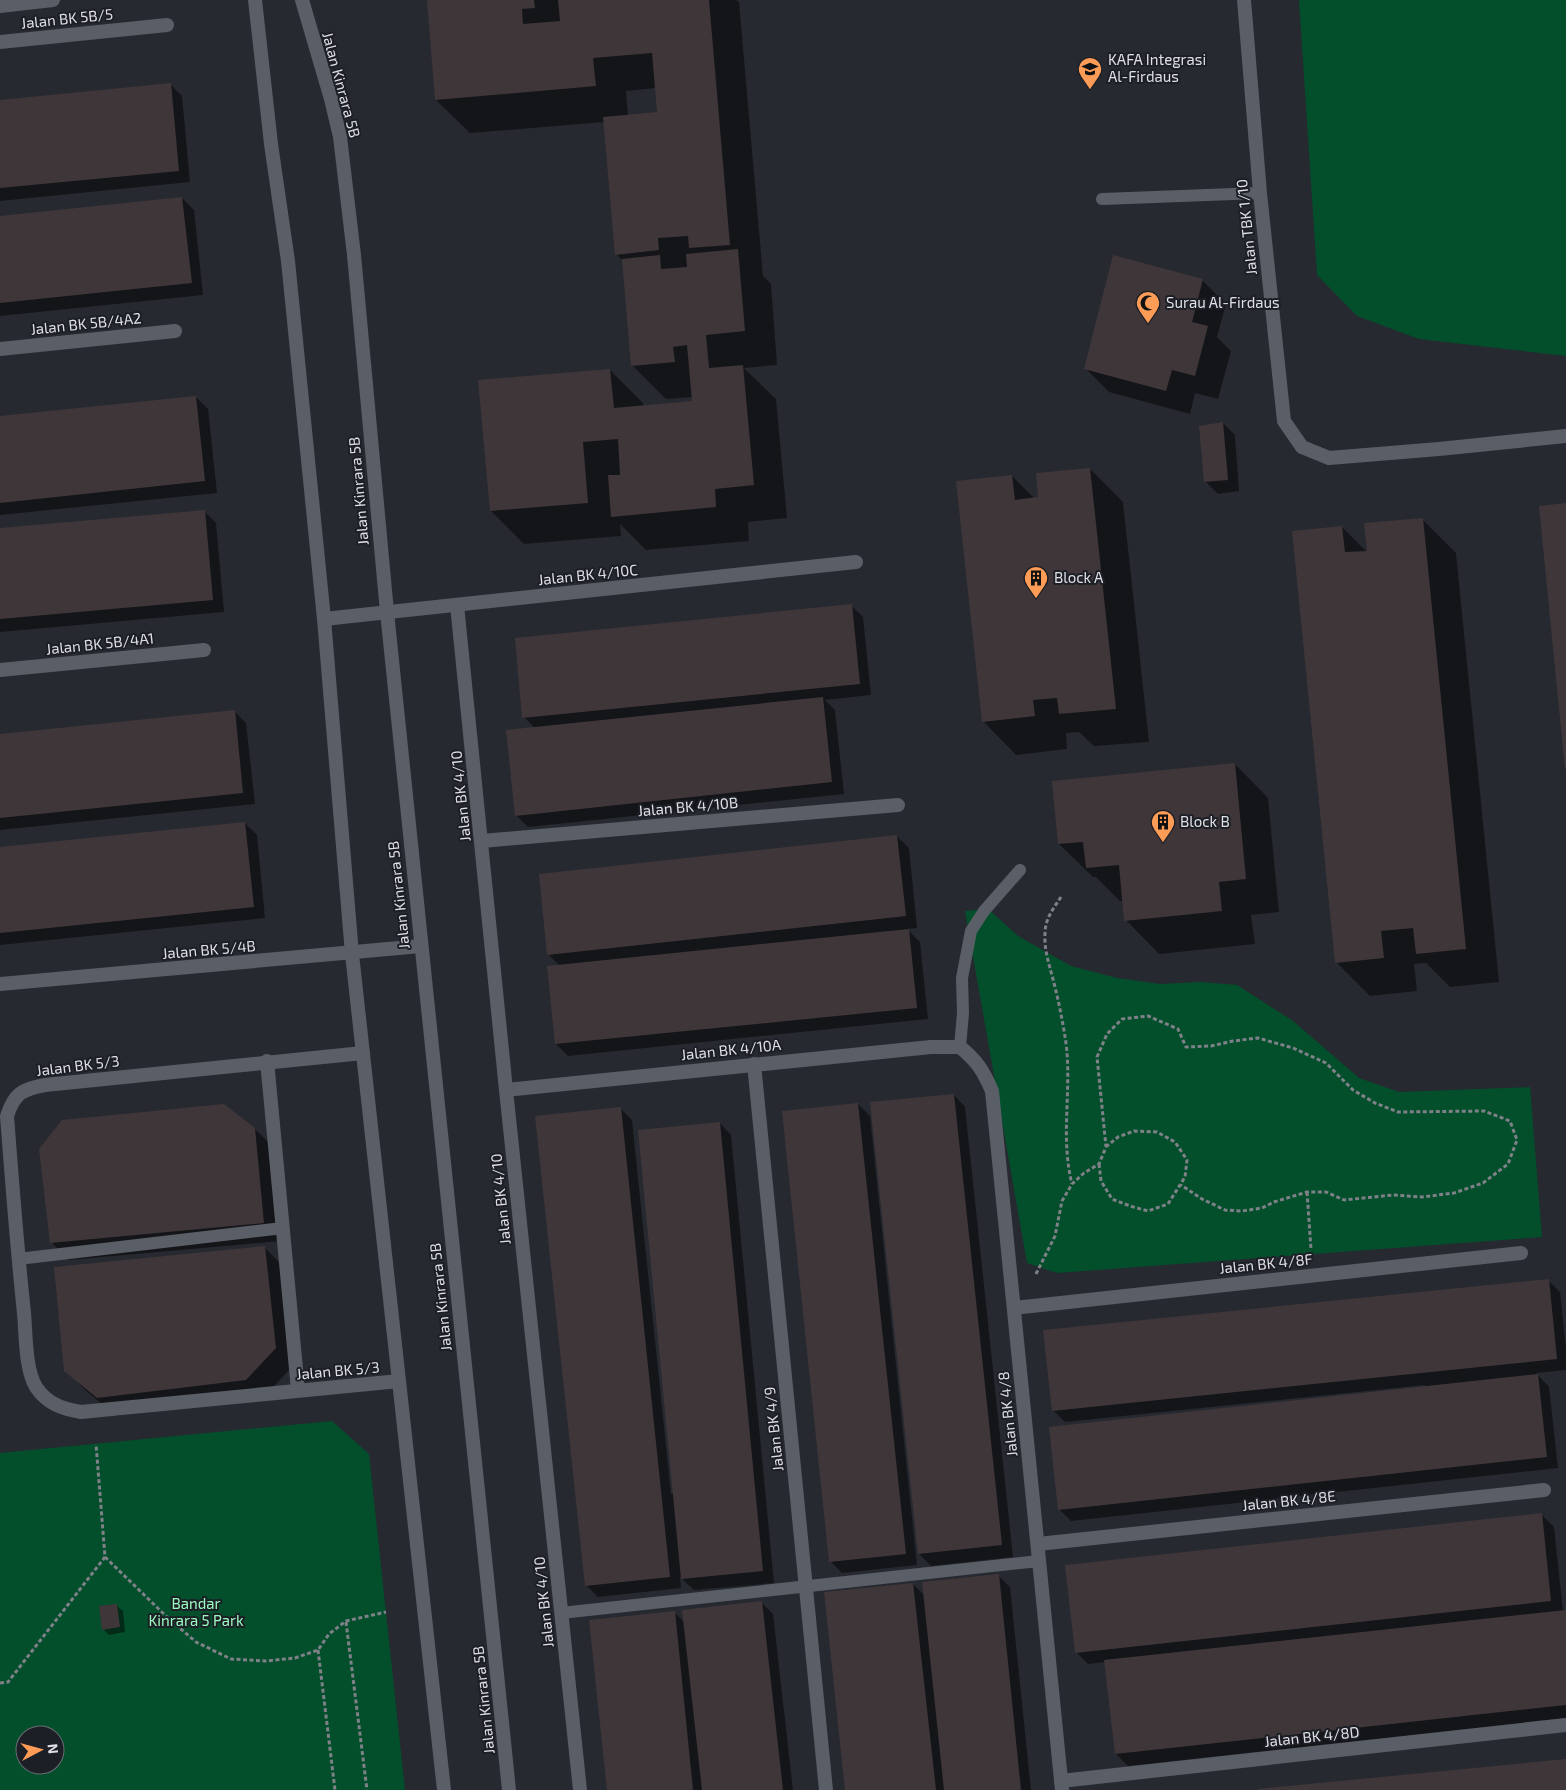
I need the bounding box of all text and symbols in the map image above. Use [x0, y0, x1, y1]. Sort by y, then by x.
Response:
street label: Jalan BK 5B/5 [20, 4, 114, 32]
street label: Jalan Kinrara 5B [319, 30, 365, 140]
place label: KAFA Integrasi Al-Firdaus [1108, 50, 1206, 85]
school or university icon: KAFA Integrasi Al-Firdaus [1077, 56, 1103, 90]
street label: Jalan TBK 1/10 [1232, 178, 1260, 276]
mosque icon: Surau Al-Firdaus [1135, 290, 1161, 324]
place label: Surau Al-Firdaus [1166, 293, 1280, 311]
street label: Jalan BK 5B/4A2 [30, 308, 142, 338]
street label: Jalan Kinrara 5B [344, 436, 372, 546]
street label: Jalan BK 4/10C [537, 560, 639, 588]
building icon: Block A [1023, 565, 1049, 599]
place label: Block A [1054, 568, 1104, 586]
street label: Jalan BK 5B/4A1 [45, 628, 155, 658]
street label: Jalan BK 4/10 [446, 750, 474, 843]
street label: Jalan BK 4/10B [637, 793, 739, 819]
building icon: Block B [1150, 809, 1176, 843]
place label: Block B [1180, 812, 1230, 830]
street label: Jalan Kinrara 5B [383, 840, 413, 950]
street label: Jalan BK 5/4B [161, 936, 256, 962]
street label: Jalan BK 4/10A [680, 1035, 783, 1063]
street label: Jalan BK 5/3 [35, 1051, 120, 1079]
street label: Jalan BK 4/10 [486, 1153, 514, 1246]
street label: Jalan Kinrara 5B [425, 1242, 455, 1352]
street label: Jalan BK 4/8F [1218, 1249, 1313, 1277]
street label: Jalan BK 5/3 [295, 1357, 380, 1383]
street label: Jalan BK 4/8 [994, 1371, 1020, 1458]
street label: Jalan BK 4/9 [760, 1386, 786, 1472]
street label: Jalan BK 4/8E [1241, 1486, 1337, 1514]
street label: Jalan BK 4/10 [529, 1556, 557, 1649]
park label: Bandar Kinrara 5 Park [148, 1594, 244, 1629]
street label: Jalan Kinrara 5B [468, 1645, 498, 1755]
street label: Jalan BK 4/8D [1263, 1722, 1360, 1750]
north arrow [15, 1725, 65, 1775]
text: N [44, 1743, 62, 1755]

